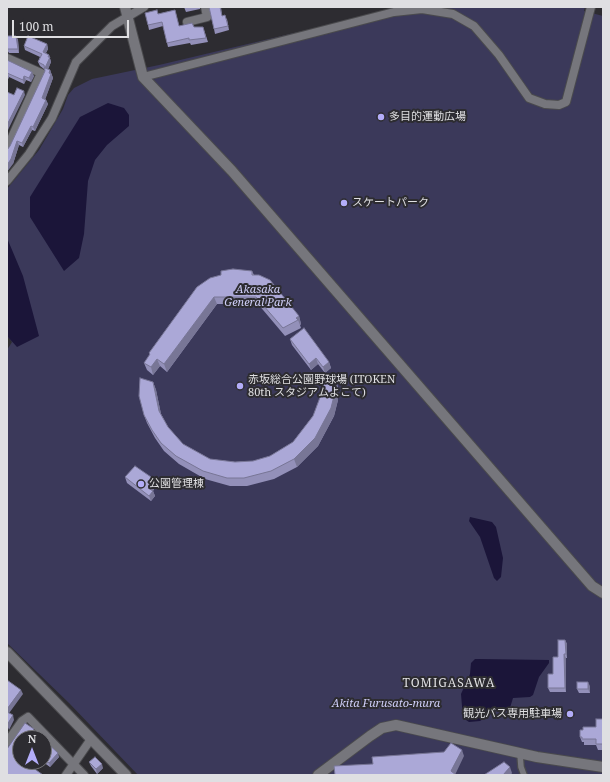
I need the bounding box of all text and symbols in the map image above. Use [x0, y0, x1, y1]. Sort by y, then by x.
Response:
scale bar [14, 12, 131, 38]
text: 100 m [19, 18, 54, 35]
place label: 多目的運動広場 [389, 110, 466, 124]
marker: 多目的運動広場 [376, 112, 386, 122]
place label: スケートパーク [352, 196, 429, 210]
marker: スケートパーク [339, 198, 349, 208]
park label: Akasaka General Park [224, 283, 292, 309]
place label: 赤坂総合公園野球場 (ITOKEN 80th スタジアムよこて) [248, 373, 395, 399]
marker: 赤坂総合公園野球場 (ITOKEN 80th スタジアムよこて) [235, 381, 245, 391]
place label: 公園管理棟 [149, 477, 204, 491]
marker: 公園管理棟 [136, 479, 146, 489]
district label: TOMIGASAWA [403, 677, 495, 691]
park label: Akita Furusato-mura [332, 697, 440, 711]
place label: 観光バス専用駐車場 [463, 707, 562, 721]
marker: 観光バス専用駐車場 [565, 709, 575, 719]
north arrow [12, 730, 52, 770]
text: N [28, 731, 36, 746]

